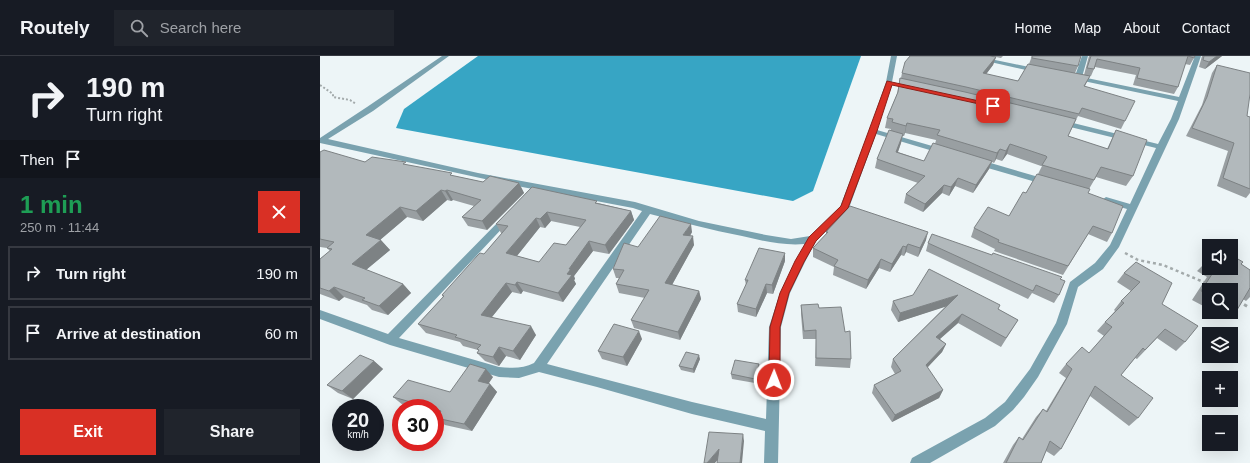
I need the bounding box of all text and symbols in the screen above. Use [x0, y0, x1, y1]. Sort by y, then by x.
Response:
search box [114, 10, 394, 46]
text: Routely [20, 17, 90, 38]
icon: search [128, 17, 150, 39]
text: Search here [160, 19, 241, 36]
text: Home [1015, 20, 1052, 36]
text: Map [1074, 20, 1101, 36]
text: About [1123, 20, 1160, 36]
text: Contact [1182, 20, 1230, 36]
icon: right [20, 72, 72, 124]
text: 190 m [86, 72, 165, 103]
pin [976, 89, 1010, 123]
icon: arrive [982, 95, 1004, 117]
text: Turn right [86, 105, 162, 125]
icon: arrive [62, 148, 84, 170]
text: Then [20, 151, 54, 168]
text: 1 min [20, 191, 83, 218]
button: close [258, 191, 300, 233]
text: 250 m · 11:44 [20, 220, 99, 235]
map controls [1202, 239, 1238, 451]
button: sound [1202, 239, 1238, 275]
icon: right [22, 262, 44, 284]
text: Turn right [56, 265, 126, 282]
text: 190 m [256, 265, 298, 282]
button: search [1202, 283, 1238, 319]
icon: arrive [22, 322, 44, 344]
text: Arrive at destination [56, 325, 201, 342]
text: 60 m [265, 325, 298, 342]
button: layers [1202, 327, 1238, 363]
position arrow [753, 359, 795, 401]
button: + [1202, 371, 1238, 407]
speed limit sign: 30 [392, 399, 444, 451]
button: Exit [20, 409, 156, 455]
button: Share [164, 409, 300, 455]
text: 20 [347, 409, 369, 431]
button: − [1202, 415, 1238, 451]
text: km/h [347, 429, 369, 440]

